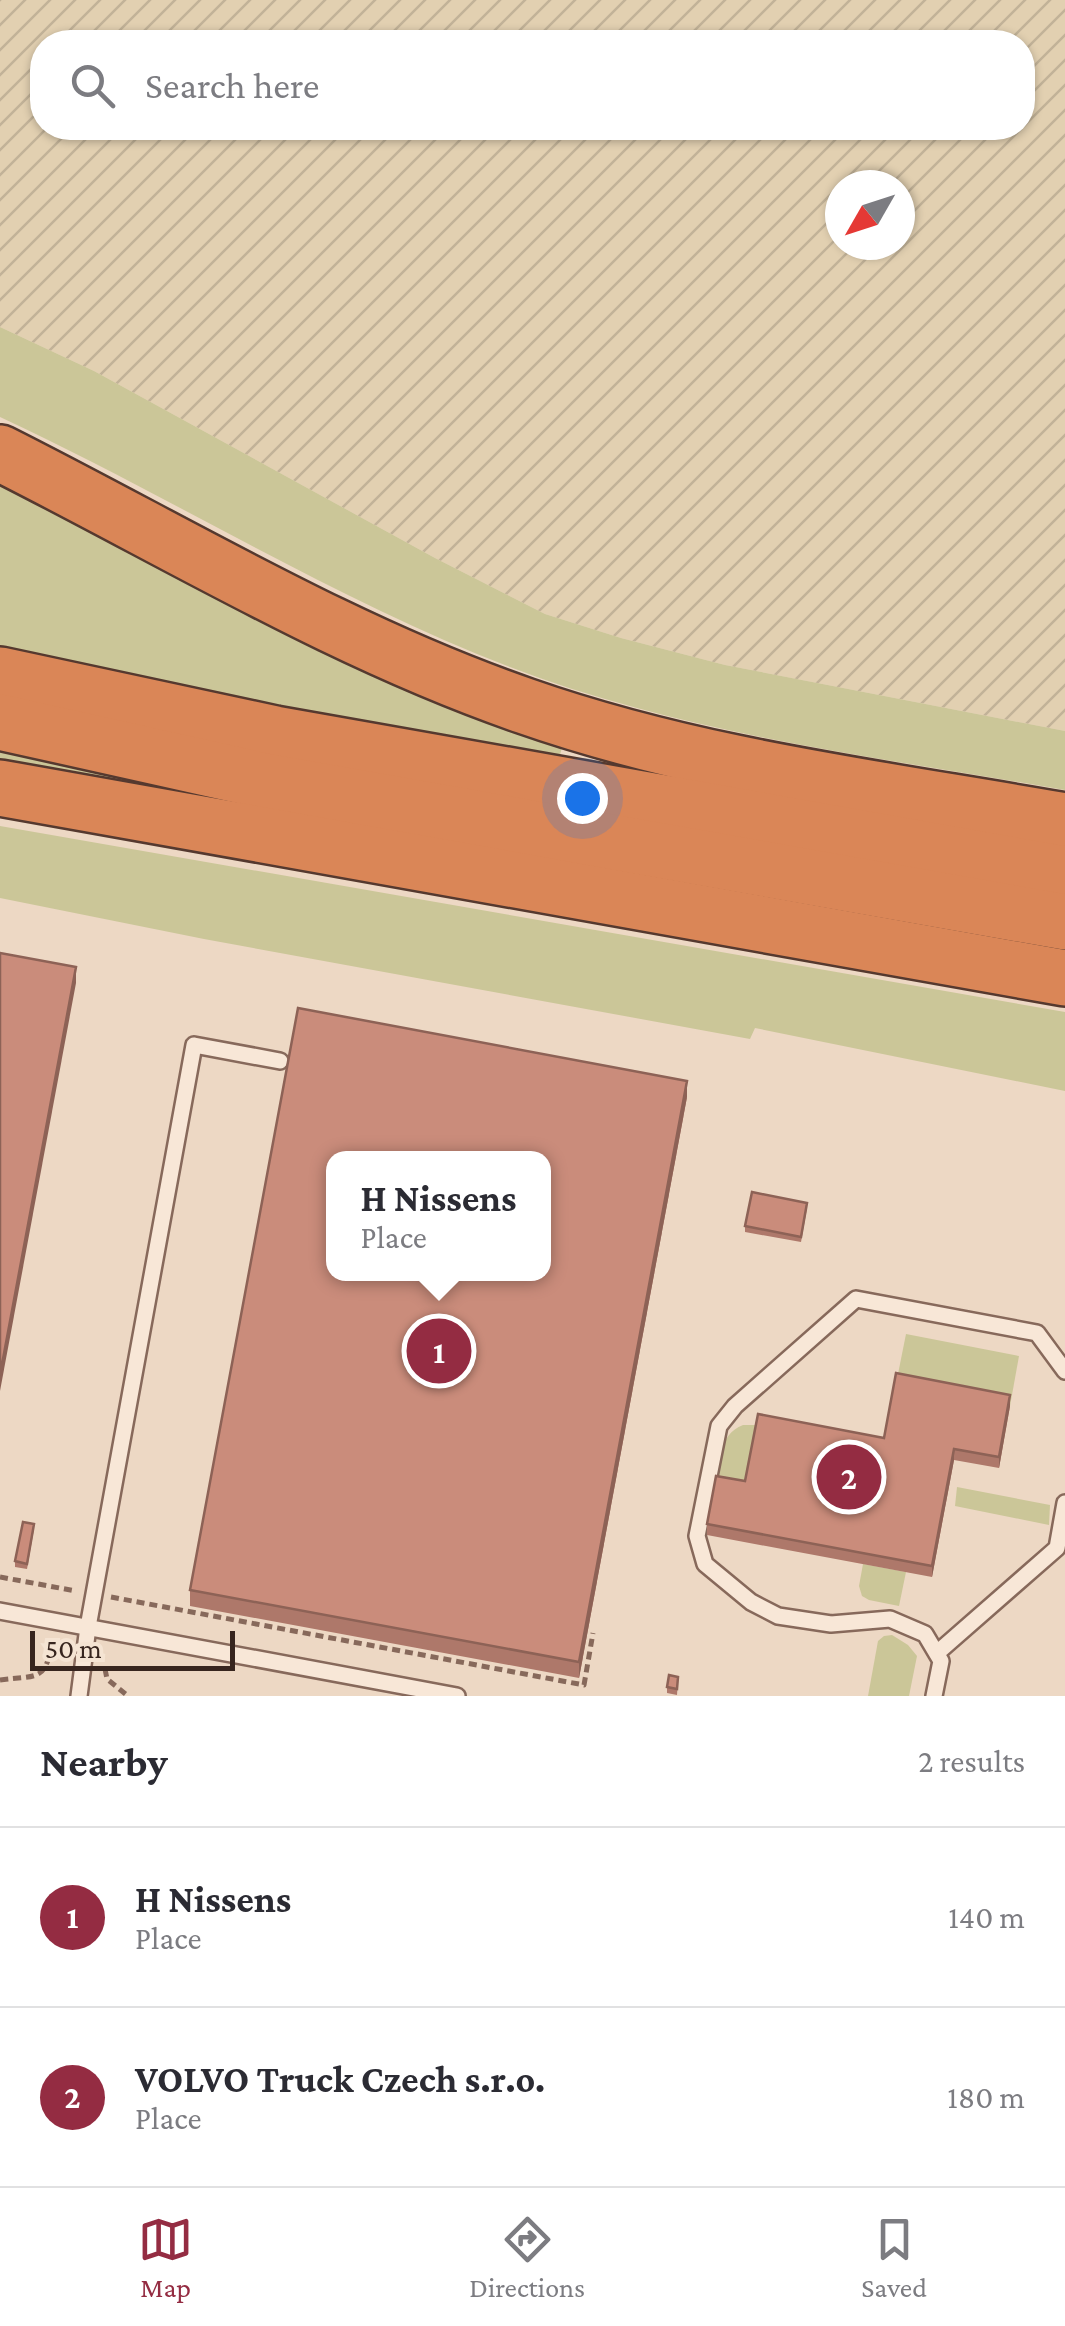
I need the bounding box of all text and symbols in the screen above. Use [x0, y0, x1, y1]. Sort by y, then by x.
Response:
search box [30, 30, 1035, 140]
icon: search [65, 58, 120, 113]
text: Search here [145, 64, 319, 106]
north arrow [825, 170, 915, 260]
your location [557, 773, 608, 824]
popup [326, 1151, 551, 1281]
text: H Nissens [360, 1177, 517, 1219]
text: Place [360, 1219, 427, 1255]
pin: 1 [406, 1314, 472, 1388]
pin: 2 [816, 1440, 882, 1514]
scale bar [30, 1626, 235, 1670]
text: 50 m [45, 1633, 102, 1664]
text: Nearby [40, 1738, 168, 1785]
text: 2 results [918, 1743, 1025, 1779]
text: H Nissens [135, 1878, 291, 1920]
text: 1 [67, 1899, 78, 1935]
text: 140 m [948, 1899, 1025, 1935]
text: Place [135, 1920, 201, 1956]
text: VOLVO Truck Czech s.r.o. [135, 2058, 545, 2100]
text: 2 [64, 2079, 81, 2115]
text: 180 m [947, 2079, 1025, 2115]
text: Place [135, 2100, 201, 2136]
tab: Map [138, 2212, 193, 2303]
tab: Directions [469, 2212, 585, 2303]
tab: Saved [861, 2212, 927, 2303]

